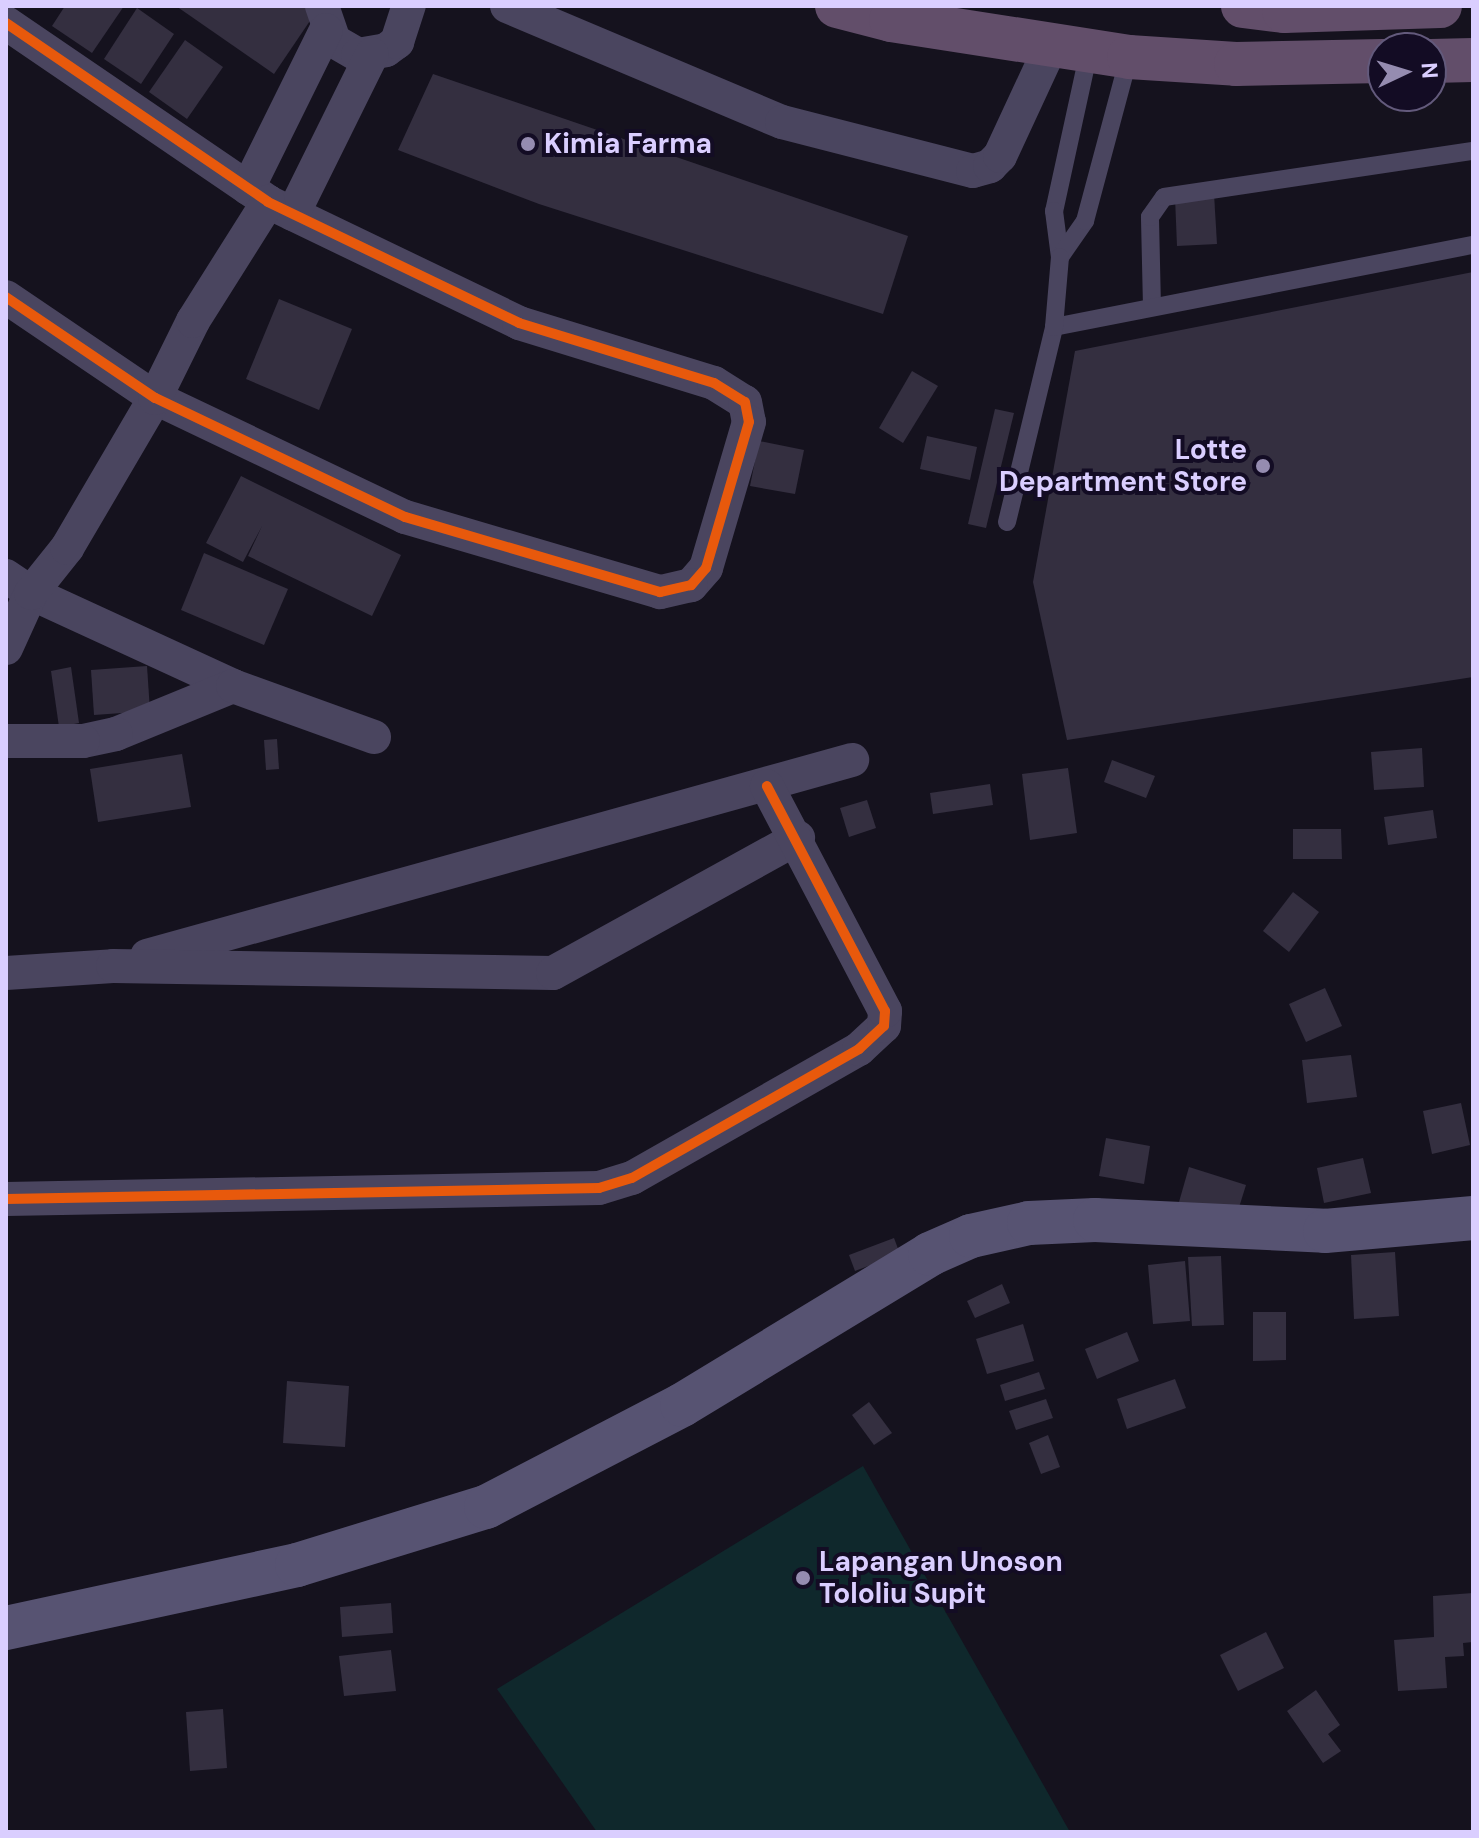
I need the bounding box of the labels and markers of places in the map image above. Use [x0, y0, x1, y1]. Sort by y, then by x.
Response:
place label: Kimia Farma [544, 127, 712, 161]
marker: Kimia Farma [519, 135, 537, 153]
place label: Lotte Department Store [999, 433, 1247, 499]
marker: Lotte Department Store [1254, 457, 1272, 475]
place label: Lapangan Unoson Tololiu Supit [819, 1545, 1063, 1611]
marker: Lapangan Unoson Tololiu Supit [794, 1569, 812, 1587]

